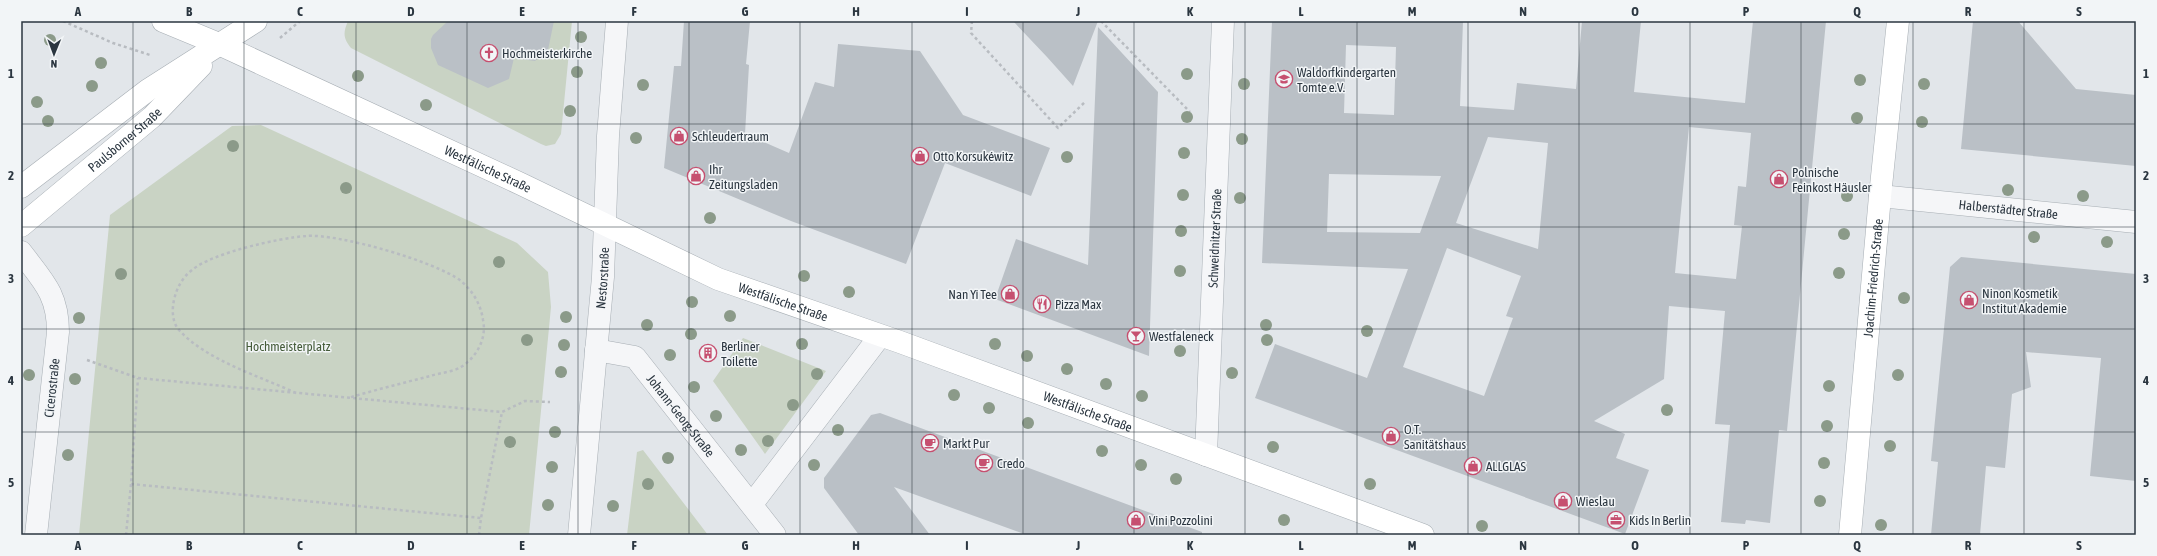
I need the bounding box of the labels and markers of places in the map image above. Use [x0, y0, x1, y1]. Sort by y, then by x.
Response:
church icon: Hochmeisterkirche [479, 43, 499, 63]
place label: Hochmeisterkirche [502, 46, 592, 61]
place label: Waldorfkindergarten Tomte e.V. [1297, 65, 1396, 95]
school or university icon: Waldorfkindergarten Tomte e.V. [1274, 69, 1294, 89]
shop icon: Schleudertraum [669, 126, 689, 146]
place label: Schleudertraum [692, 129, 769, 144]
shop icon: Otto Korsukéwitz [910, 146, 930, 166]
place label: Otto Korsukéwitz [933, 149, 1013, 164]
place label: Ihr Zeitungsladen [709, 162, 778, 192]
place label: Polnische Feinkost Häusler [1792, 165, 1872, 195]
shop icon: Ihr Zeitungsladen [686, 166, 706, 186]
shop icon: Polnische Feinkost Häusler [1769, 169, 1789, 189]
shop icon: Nan Yi Tee [1000, 284, 1020, 304]
place label: Ninon Kosmetik Institut Akademie [1982, 286, 2067, 316]
place label: Nan Yi Tee [948, 287, 997, 302]
shop icon: Ninon Kosmetik Institut Akademie [1959, 290, 1979, 310]
restaurant icon: Pizza Max [1032, 294, 1052, 314]
place label: Pizza Max [1055, 297, 1102, 312]
bar icon: Westfaleneck [1126, 326, 1146, 346]
place label: Westfaleneck [1149, 329, 1214, 344]
place label: Berliner Toilette [721, 339, 760, 369]
building icon: Berliner Toilette [698, 343, 718, 363]
place label: O.T. Sanitätshaus [1404, 422, 1467, 452]
shop icon: O.T. Sanitätshaus [1381, 426, 1401, 446]
cafe icon: Markt Pur [920, 433, 940, 453]
place label: Markt Pur [943, 436, 989, 451]
cafe icon: Credo [974, 453, 994, 473]
place label: Credo [997, 456, 1025, 471]
shop icon: ALLGLAS [1463, 456, 1483, 476]
place label: ALLGLAS [1486, 459, 1526, 474]
shop icon: Wieslau [1553, 491, 1573, 511]
place label: Wieslau [1576, 494, 1615, 509]
shop icon: Vini Pozzolini [1126, 510, 1146, 530]
office icon: Kids In Berlin [1606, 510, 1626, 530]
place label: Vini Pozzolini [1149, 513, 1213, 528]
place label: Kids In Berlin [1629, 513, 1691, 528]

